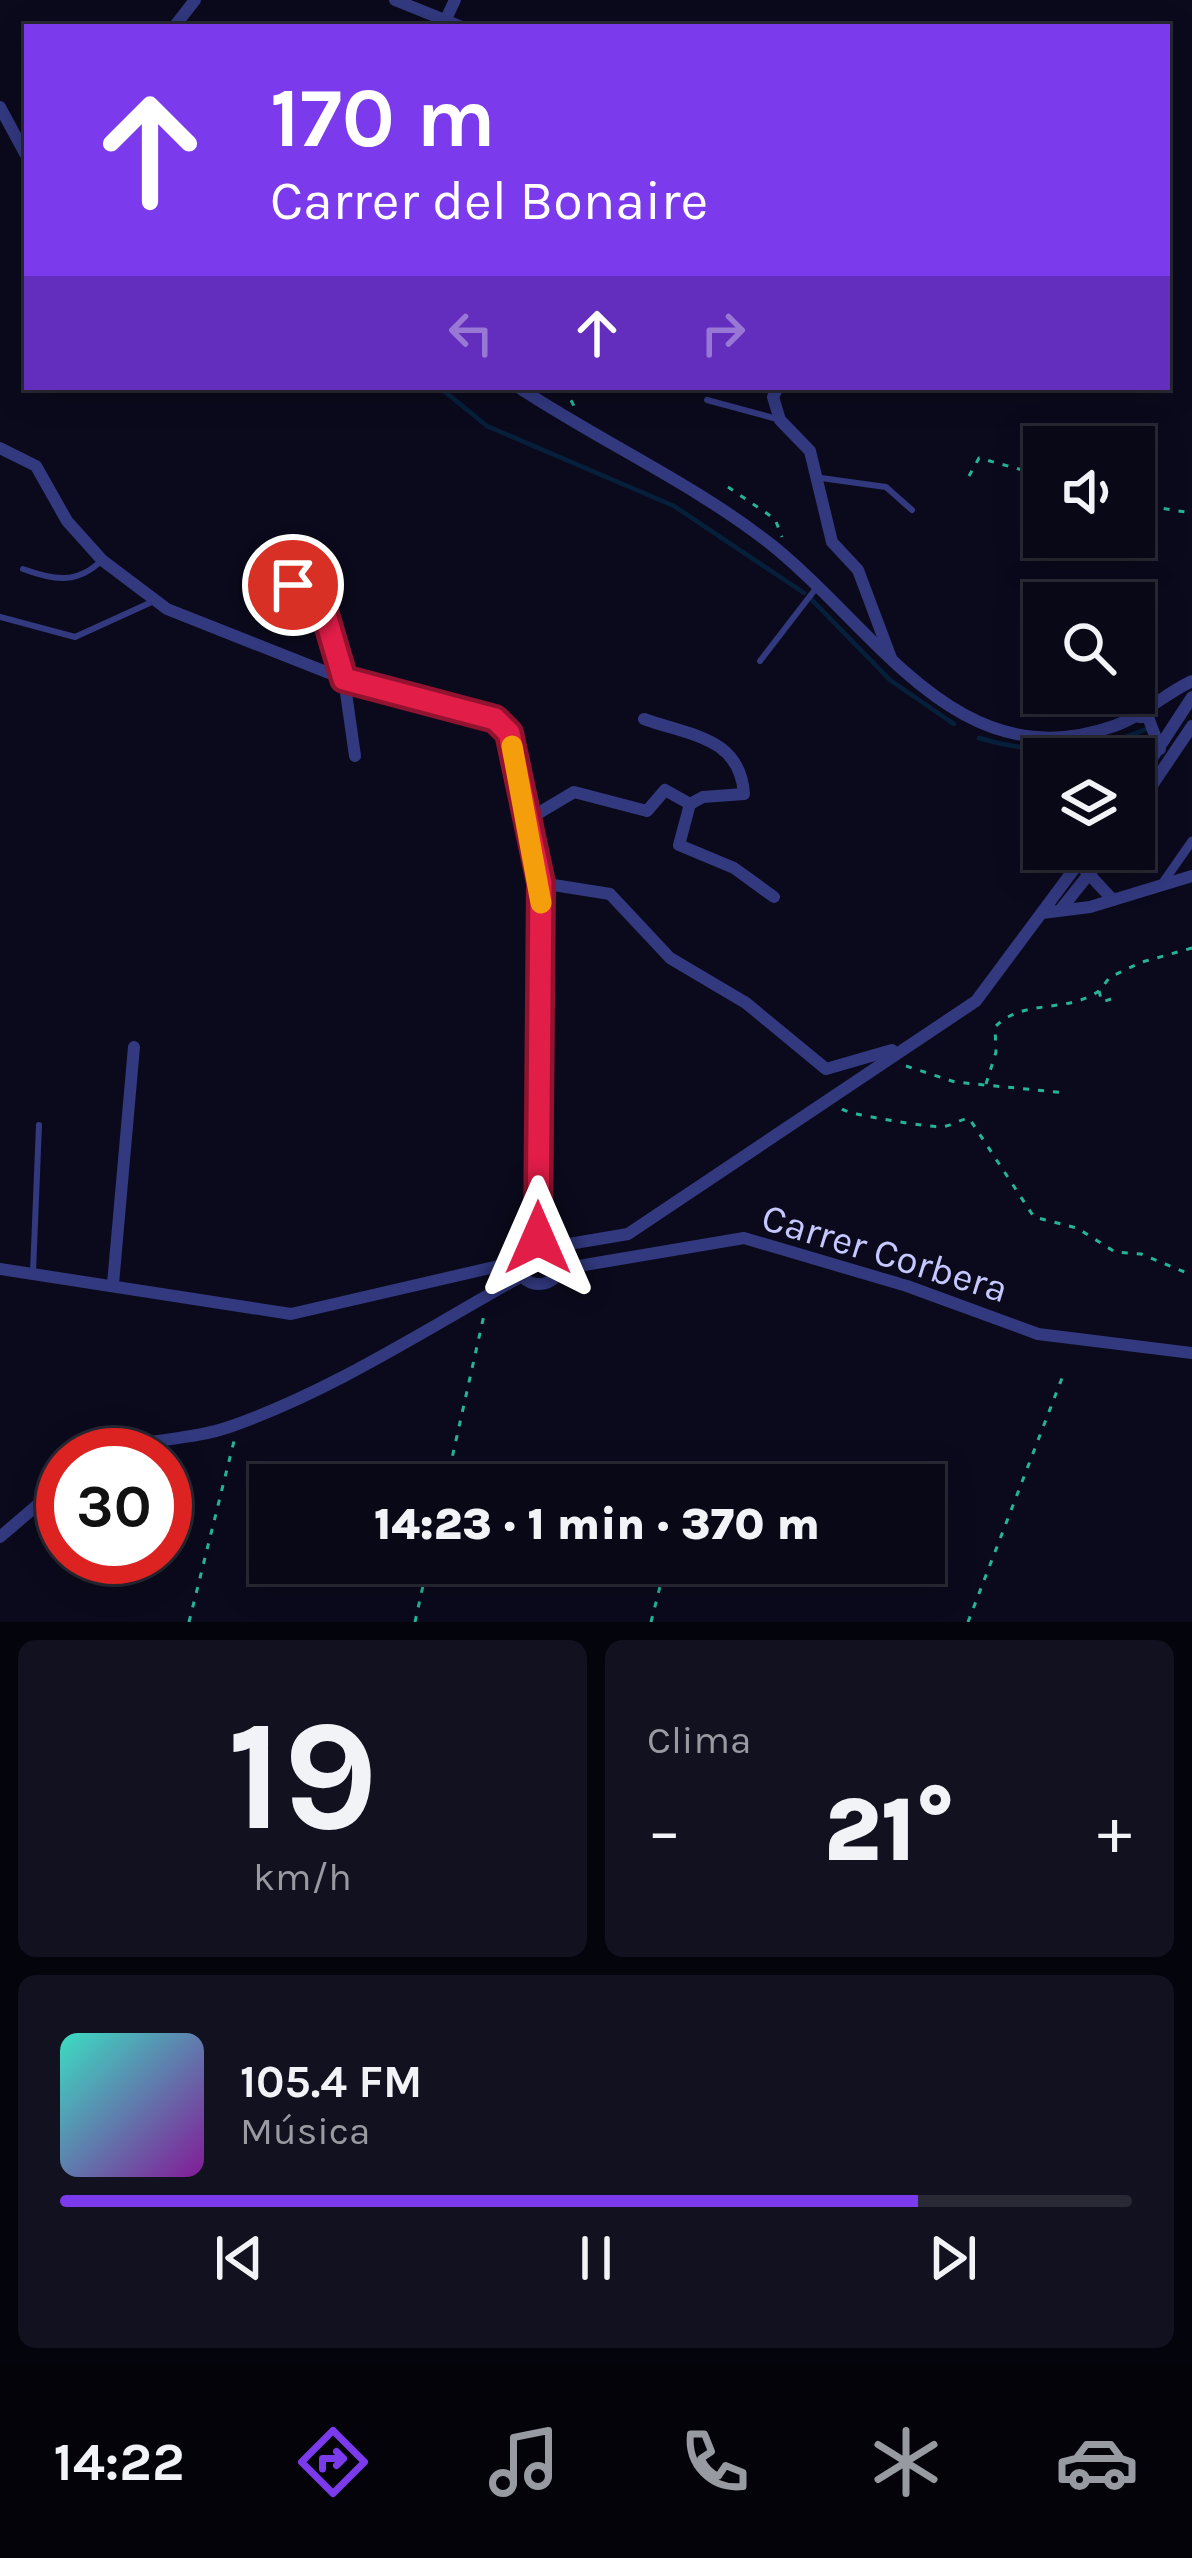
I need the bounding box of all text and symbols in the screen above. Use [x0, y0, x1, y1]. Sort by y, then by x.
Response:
text: 170 m [270, 69, 496, 167]
icon: ahead [72, 72, 228, 228]
text: Carrer del Bonaire [270, 169, 708, 233]
icon: left [438, 300, 504, 366]
icon: ahead [564, 300, 630, 366]
icon: right [690, 300, 756, 366]
map controls [1023, 426, 1155, 870]
button: sound [1023, 426, 1155, 558]
pin [242, 534, 344, 636]
icon: arrive [260, 552, 326, 618]
button: search [1023, 582, 1155, 714]
button: layers [1023, 738, 1155, 870]
position arrow [475, 1175, 601, 1301]
street label: Carrer Corbera [756, 1194, 1014, 1312]
speed limit sign: 30 [36, 1428, 192, 1584]
text: 14:23 · 1 min · 370 m [374, 1498, 820, 1550]
text: 19 [227, 1685, 378, 1867]
text: Clima [647, 1717, 751, 1763]
text: 21° [824, 1777, 955, 1883]
text: − [647, 1792, 682, 1870]
text: + [1097, 1792, 1132, 1870]
text: km/h [253, 1854, 352, 1900]
text: 105.4 FM [240, 2056, 422, 2108]
text: Música [240, 2108, 370, 2154]
icon: previous [206, 2225, 272, 2291]
icon: pause [563, 2225, 629, 2291]
icon: next [920, 2225, 986, 2291]
icon: directions [291, 2420, 375, 2504]
icon: music [482, 2420, 566, 2504]
icon: phone [673, 2420, 757, 2504]
icon: climate [864, 2420, 948, 2504]
icon: car [1055, 2420, 1139, 2504]
text: 14:22 [53, 2430, 185, 2494]

